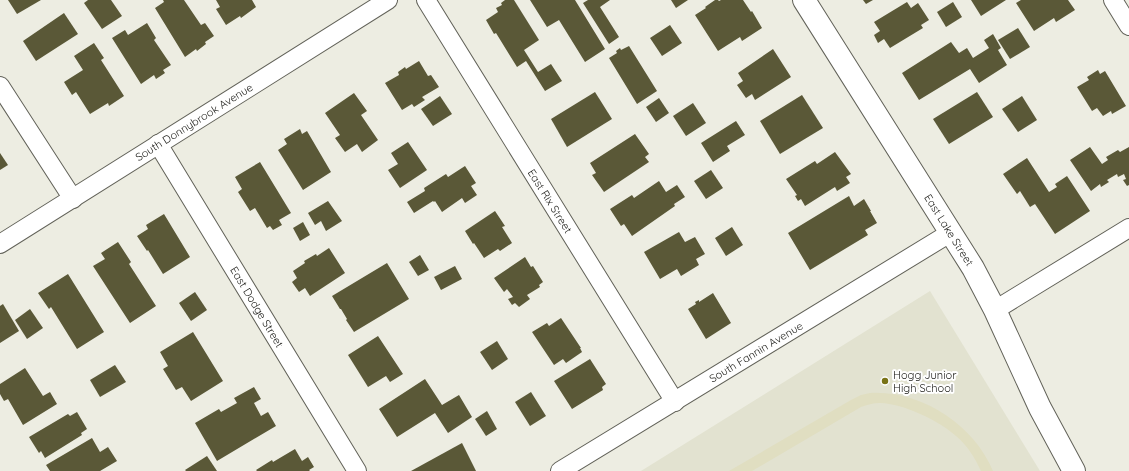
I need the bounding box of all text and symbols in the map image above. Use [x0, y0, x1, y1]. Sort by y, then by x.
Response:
street label: South Donnybrook Avenue [133, 80, 255, 164]
street label: East Rix Street [525, 166, 575, 236]
street label: East Lake Street [921, 191, 977, 269]
street label: East Dodge Street [227, 264, 287, 350]
street label: South Fannin Avenue [707, 318, 805, 386]
place label: Hogg Junior High School [893, 368, 957, 395]
marker: Hogg Junior High School [880, 376, 890, 386]

